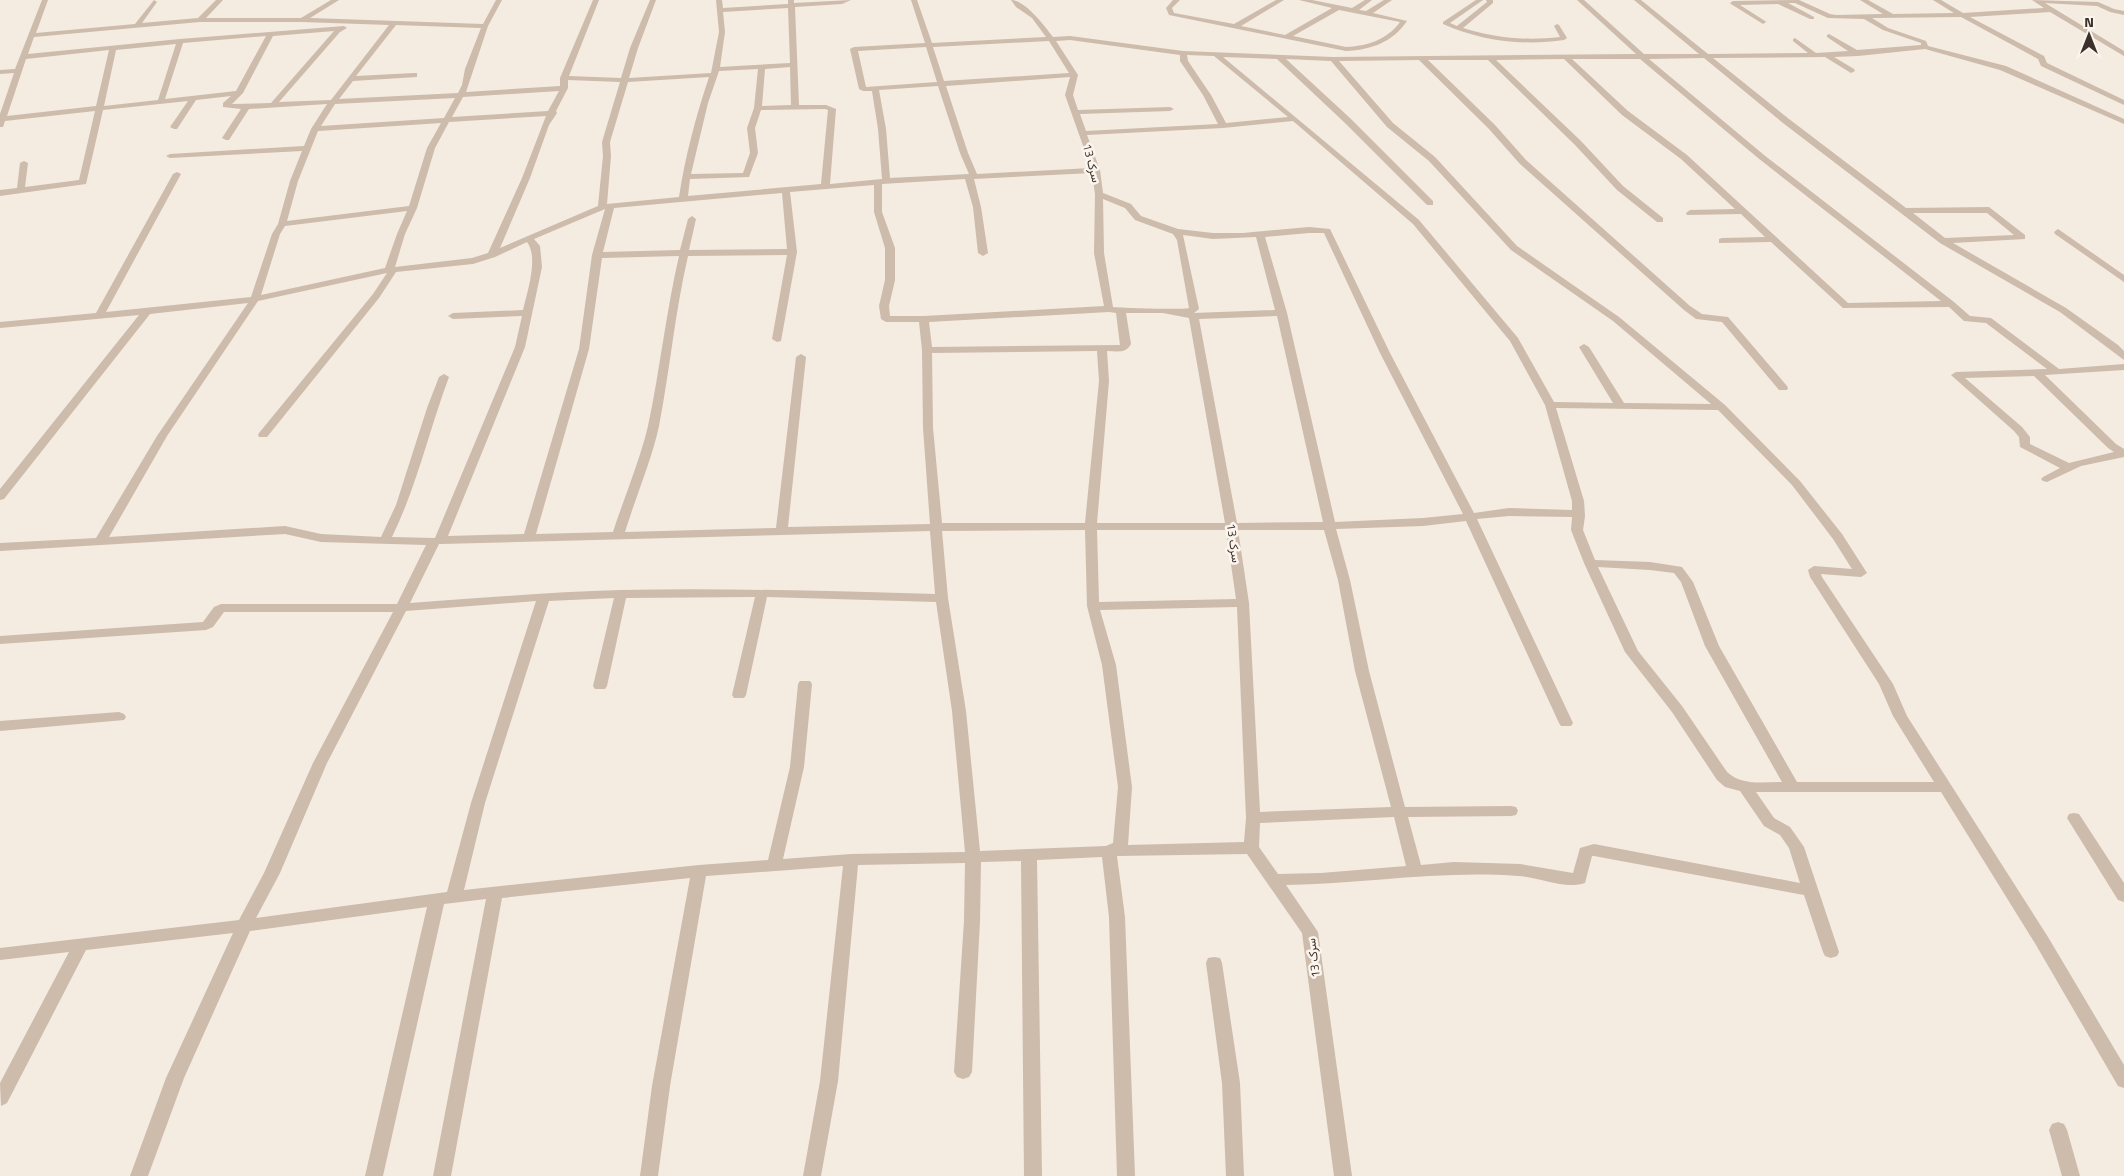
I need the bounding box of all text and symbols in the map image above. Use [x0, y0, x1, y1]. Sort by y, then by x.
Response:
north arrow [2064, 10, 2114, 60]
text: N [2084, 11, 2094, 32]
street label: سرک 13 [1078, 141, 1106, 185]
street label: سرک 13 [1222, 522, 1246, 564]
street label: سرک 13 [1301, 937, 1325, 979]

